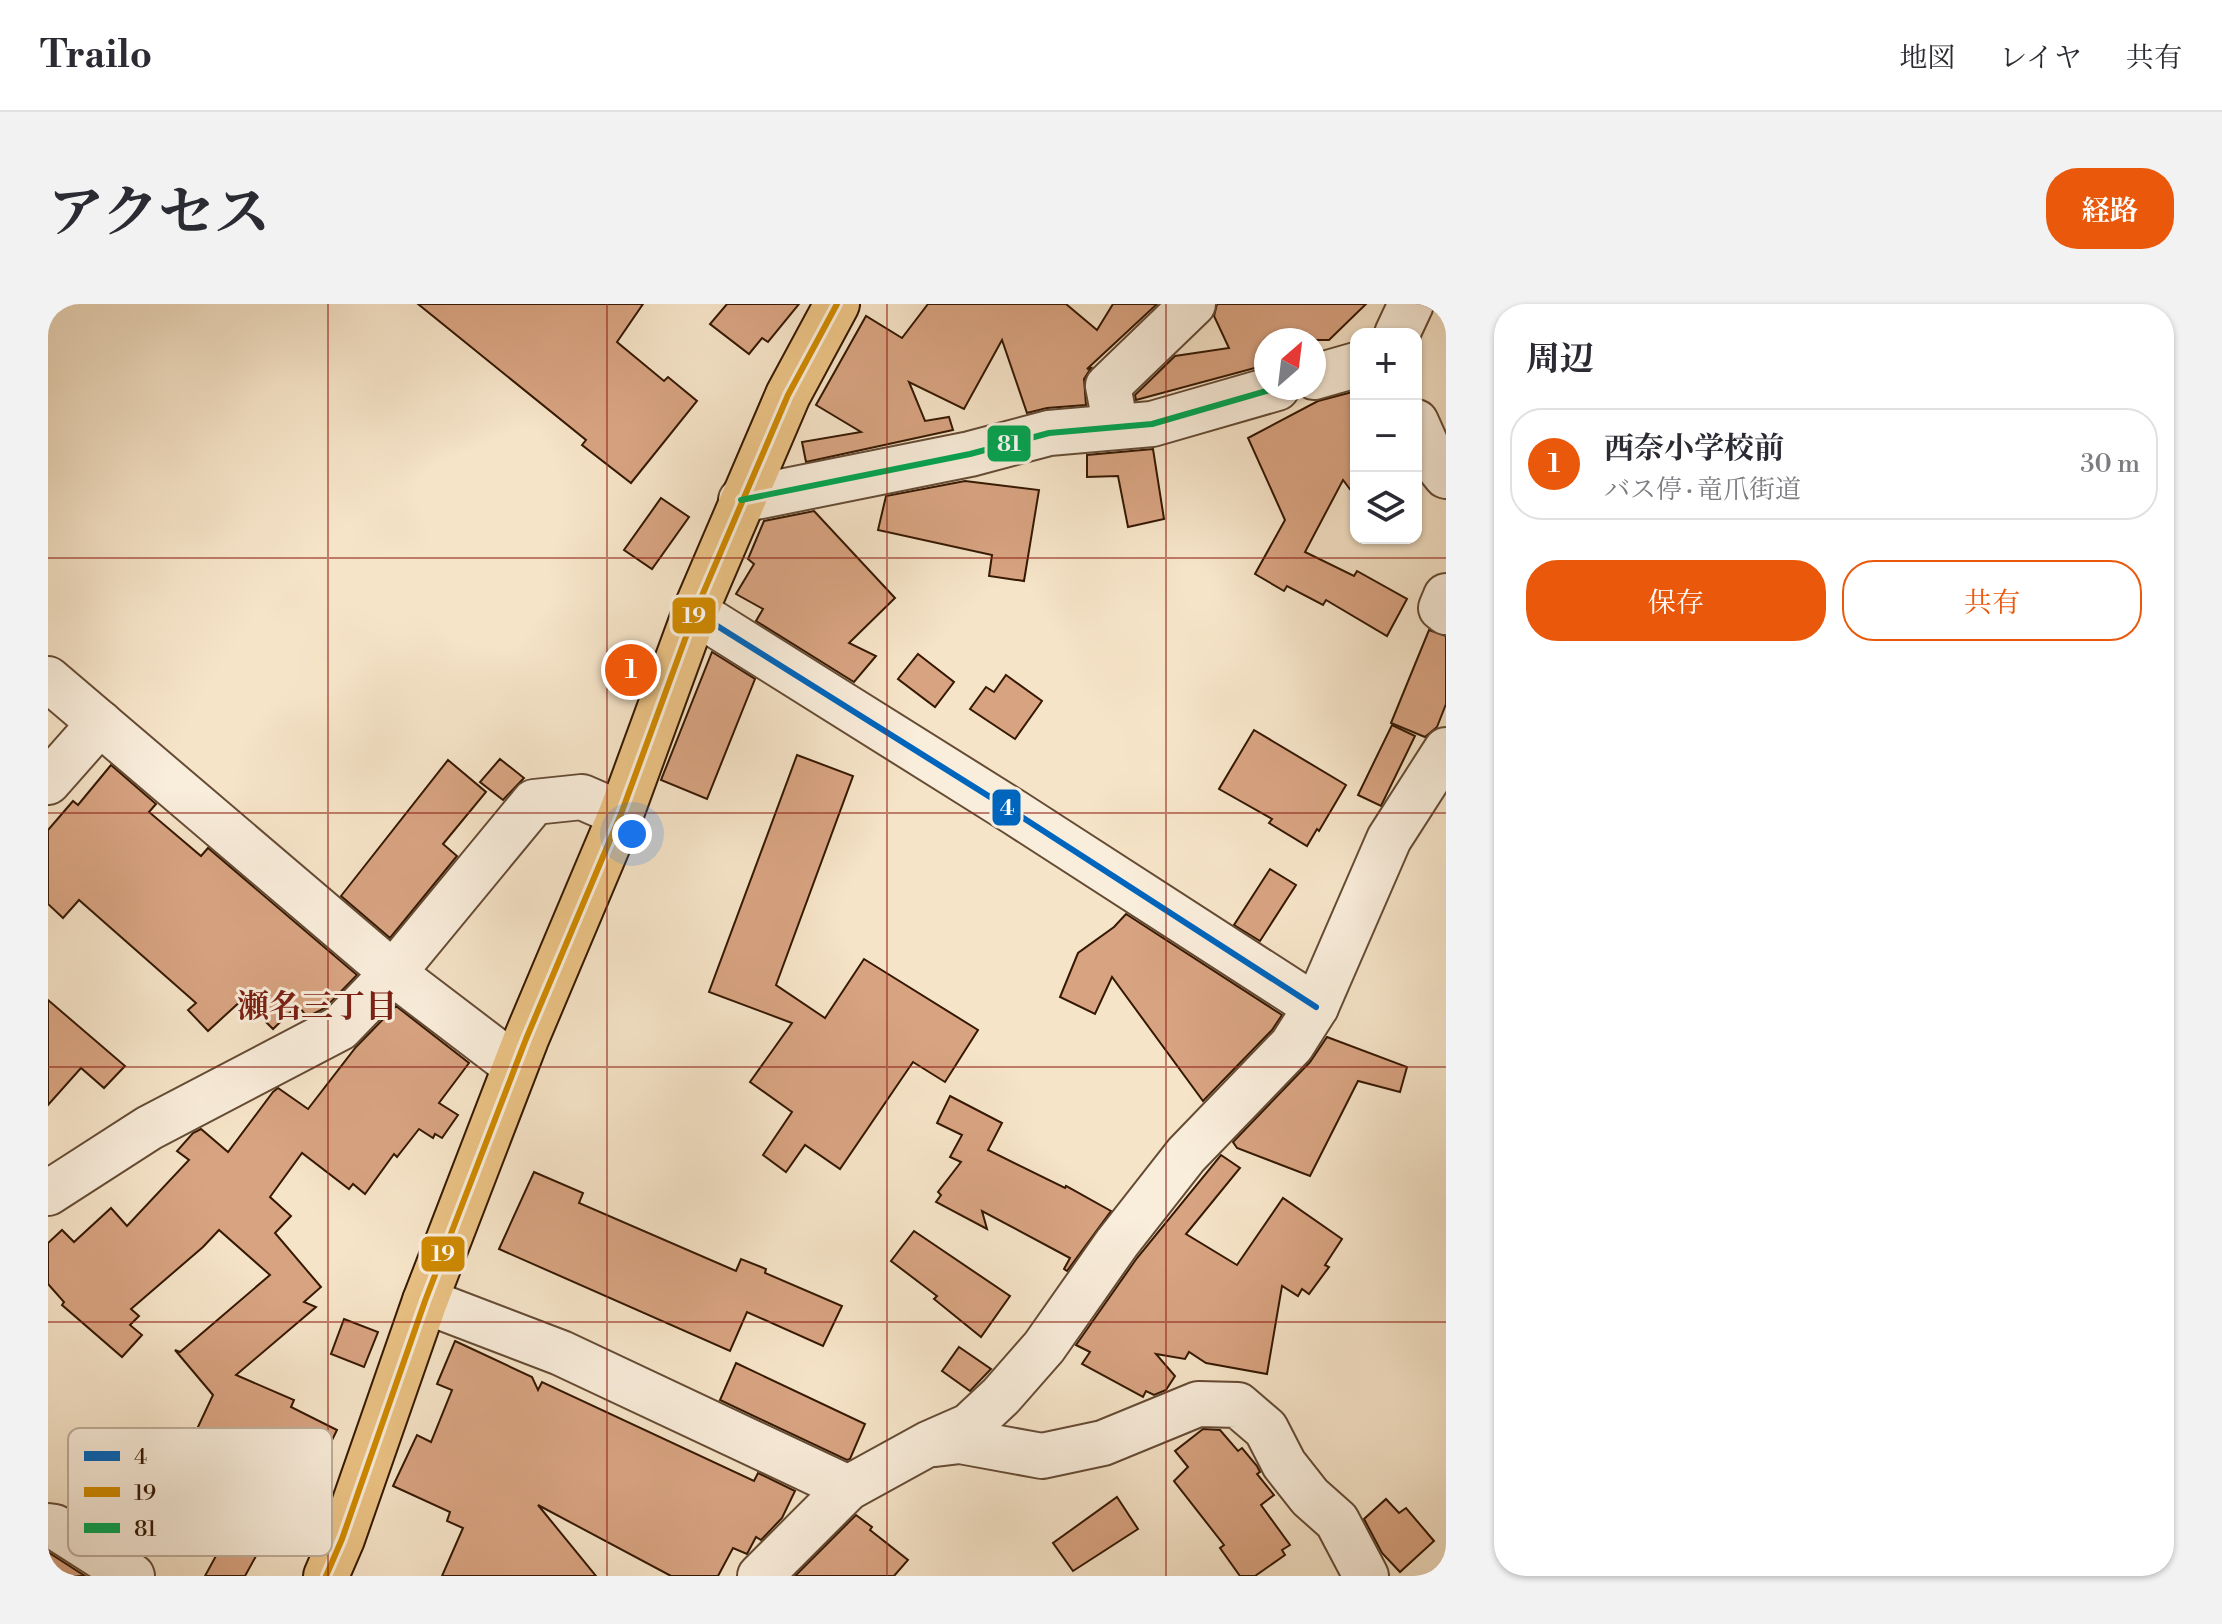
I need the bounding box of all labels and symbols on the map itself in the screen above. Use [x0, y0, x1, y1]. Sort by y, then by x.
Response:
north arrow [1254, 328, 1326, 400]
line badge: 81 [986, 424, 1032, 463]
text: 81 [997, 431, 1022, 458]
line badge: 19 [671, 596, 717, 635]
text: 19 [682, 603, 706, 630]
pin: 1 [605, 640, 657, 700]
line badge: 4 [991, 788, 1022, 827]
text: 4 [1000, 795, 1014, 822]
your location [612, 814, 652, 854]
district label: 瀬名三丁目 [237, 987, 397, 1027]
line badge: 19 [420, 1235, 466, 1273]
text: 19 [431, 1241, 455, 1268]
legend [68, 1428, 332, 1556]
text: 4 [134, 1444, 147, 1471]
text: 19 [134, 1480, 156, 1507]
text: 81 [134, 1516, 157, 1543]

